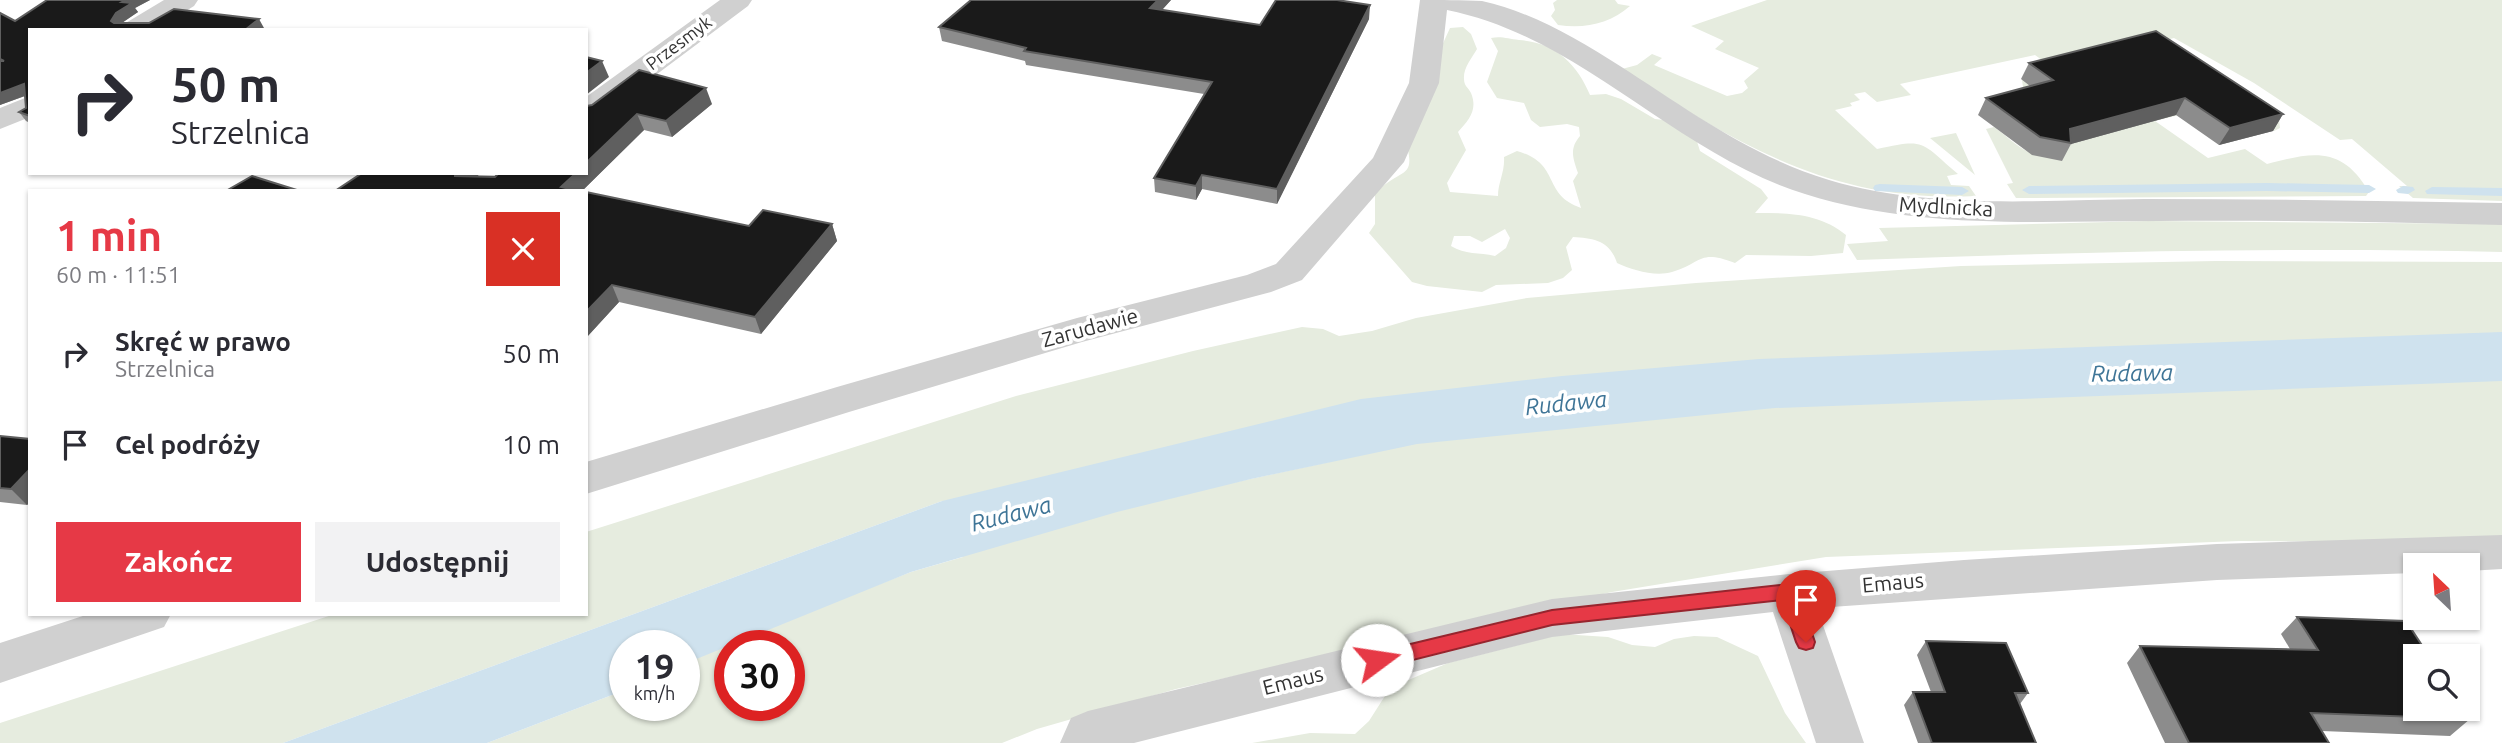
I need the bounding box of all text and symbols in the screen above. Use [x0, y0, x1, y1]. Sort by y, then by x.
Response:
street label: Przesmyk [642, 11, 715, 73]
icon: right [56, 56, 147, 147]
text: 50 m [171, 56, 280, 111]
text: Strzelnica [171, 114, 310, 150]
street label: Mydlnicka [1898, 192, 1994, 220]
text: 1 min [56, 212, 162, 259]
button: close [486, 212, 560, 286]
text: 60 m · 11:51 [56, 262, 181, 287]
street label: Zarudawie [1039, 303, 1141, 351]
text: Skręć w prawo [115, 327, 291, 356]
icon: right [56, 335, 94, 373]
text: 50 m [502, 339, 560, 368]
text: Strzelnica [115, 356, 215, 381]
water label: Rudawa [2091, 359, 2173, 386]
water label: Rudawa [1524, 386, 1608, 419]
icon: arrive [56, 426, 94, 464]
text: Cel podróży [115, 430, 260, 459]
text: 10 m [502, 430, 560, 459]
water label: Rudawa [968, 491, 1054, 536]
button: Zakończ [56, 522, 301, 602]
button: Udostępnij [315, 522, 560, 602]
north arrow [2403, 553, 2480, 630]
map controls [2403, 553, 2480, 721]
street label: Emaus [1861, 567, 1925, 597]
pin [1776, 570, 1836, 642]
icon: arrive [1787, 581, 1825, 619]
position arrow [1340, 623, 1414, 697]
speed limit sign: 30 [714, 630, 805, 721]
button: search [2403, 644, 2480, 721]
text: 19 [635, 646, 674, 686]
street label: Emaus [1260, 661, 1326, 699]
text: km/h [634, 683, 675, 703]

